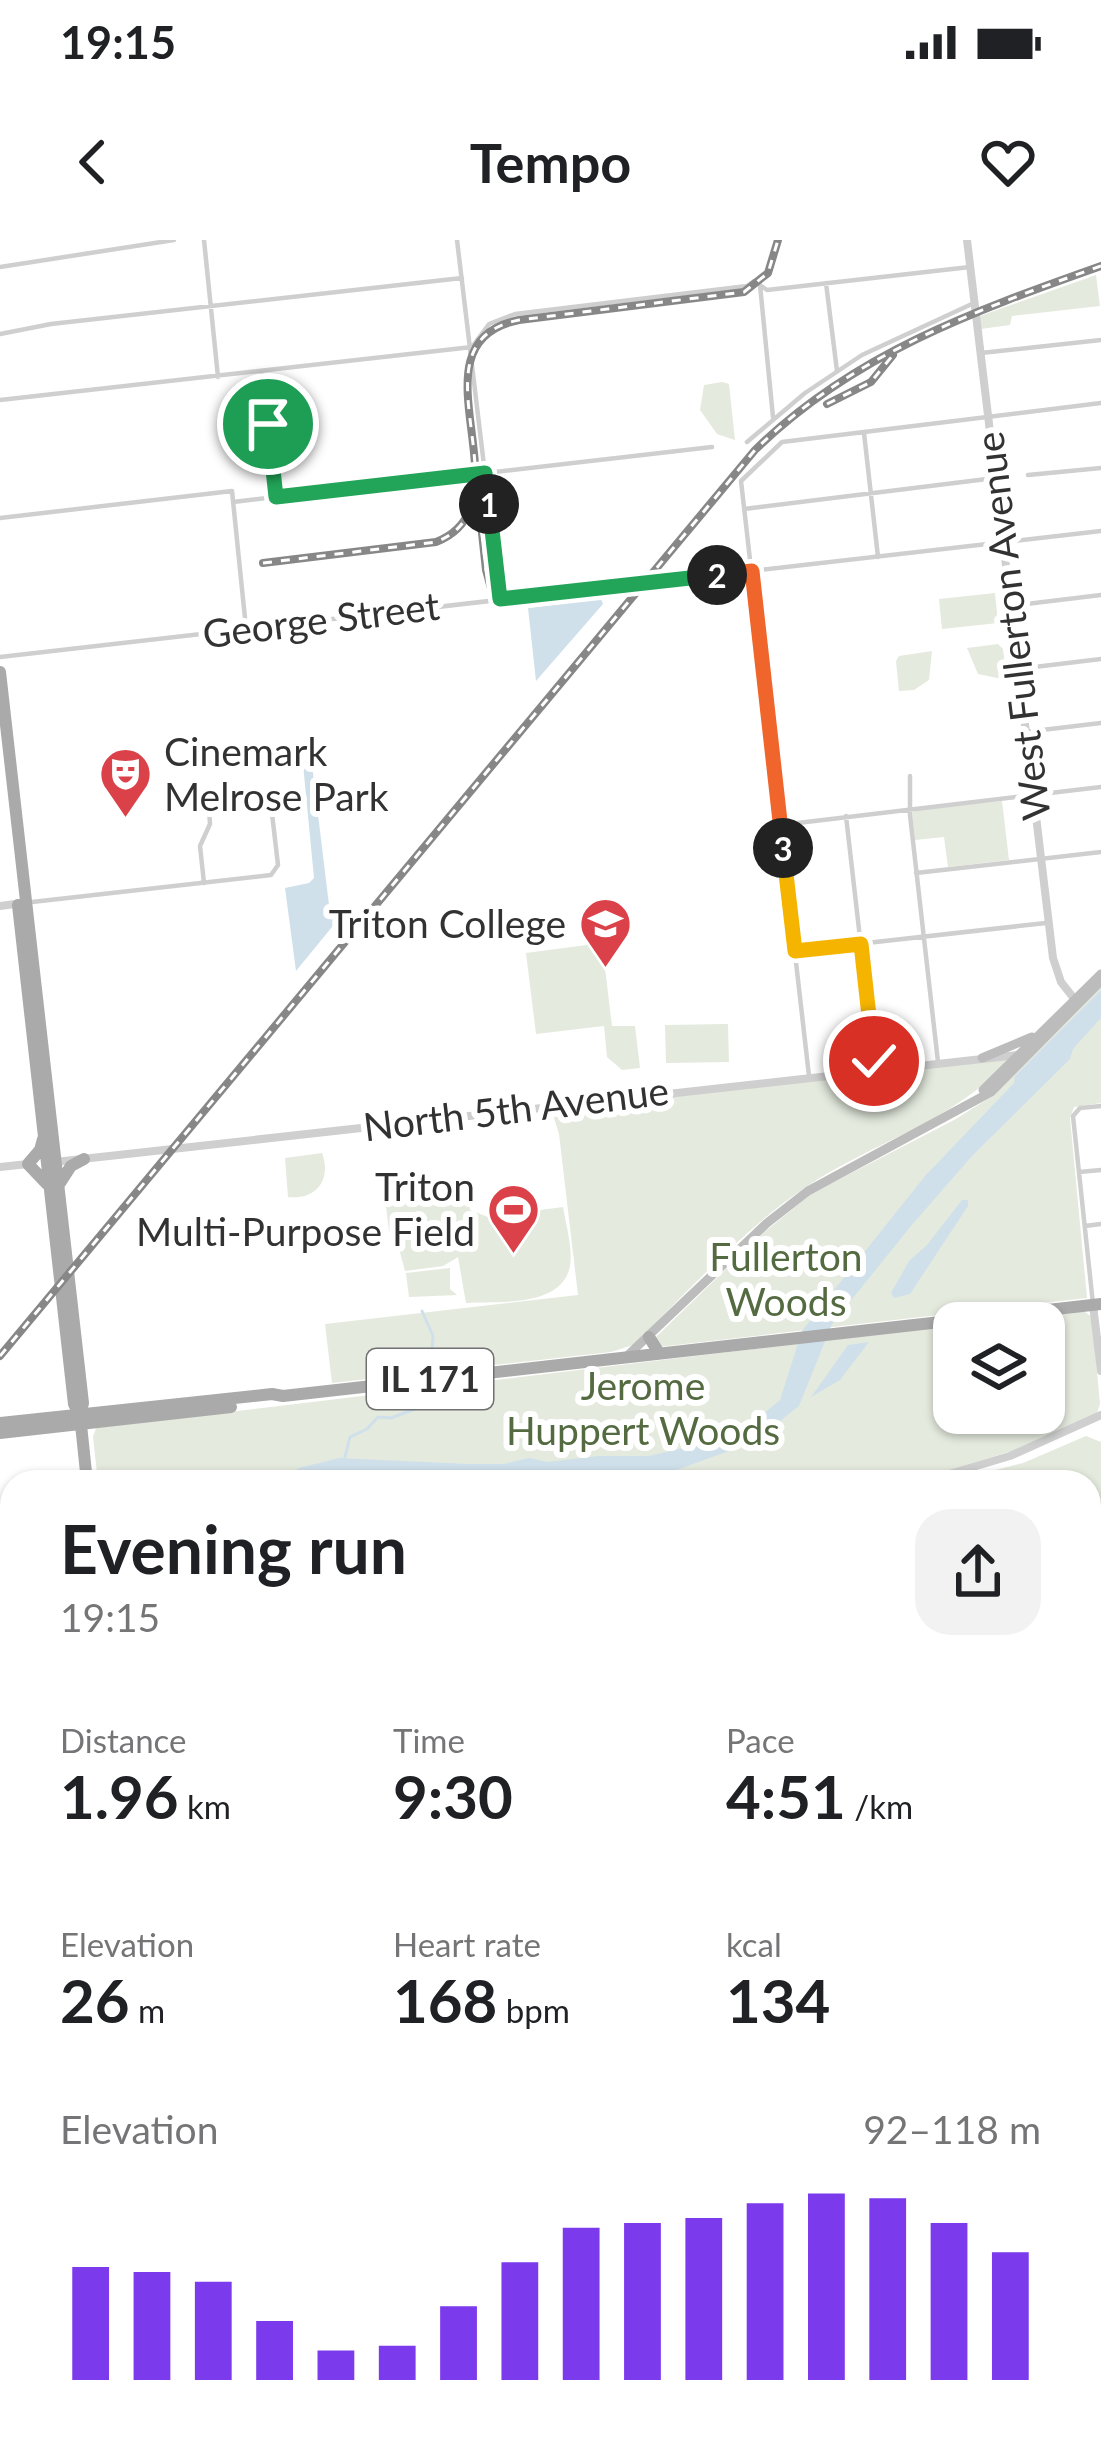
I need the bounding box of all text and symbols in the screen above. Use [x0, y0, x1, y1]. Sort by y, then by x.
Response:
text: 19:15 [60, 15, 176, 69]
icon: back [60, 129, 126, 195]
icon: heart [975, 129, 1041, 195]
text: Tempo [470, 130, 631, 195]
pin [217, 373, 319, 475]
icon: arrive [235, 391, 301, 457]
street label: West Fullerton Avenue [965, 429, 1059, 823]
pin: 1 [459, 474, 519, 534]
text: 1 [479, 484, 499, 524]
pin: 2 [687, 545, 747, 605]
text: 2 [707, 555, 727, 595]
street label: George Street [200, 582, 442, 656]
place label: Cinemark Melrose Park [164, 728, 389, 819]
theatre icon: Cinemark Melrose Park [97, 746, 153, 820]
pin: 3 [753, 818, 813, 878]
text: 3 [773, 828, 793, 868]
school or university icon: Triton College [577, 896, 633, 970]
place label: Triton College [329, 900, 566, 946]
pin [823, 1010, 925, 1112]
icon: check [841, 1028, 907, 1094]
street label: North 5th Avenue [361, 1066, 671, 1150]
place label: Triton Multi-Purpose Field [136, 1163, 475, 1254]
sports icon: Triton Multi-Purpose Field [486, 1181, 542, 1255]
park label: Fullerton Woods [709, 1233, 863, 1324]
map controls [933, 1302, 1065, 1434]
button: layers [933, 1302, 1065, 1434]
road number: IL 171 [367, 1349, 493, 1409]
park label: Jerome Huppert Woods [506, 1362, 780, 1453]
text: Evening run [60, 1509, 407, 1588]
button: share [915, 1509, 1041, 1635]
text: 19:15 [60, 1594, 160, 1640]
text: Distance [60, 1720, 187, 1760]
text: Time [393, 1720, 465, 1760]
text: Pace [726, 1720, 795, 1760]
text: 1.96 [60, 1760, 179, 1832]
text: 9:30 [393, 1760, 513, 1832]
text: 4:51 [726, 1760, 846, 1832]
text: km [179, 1786, 231, 1826]
text: /km [846, 1786, 913, 1826]
text: Elevation [60, 1924, 194, 1964]
text: Heart rate [393, 1924, 541, 1964]
text: kcal [726, 1924, 782, 1964]
text: 26 [60, 1964, 130, 2036]
text: 168 [393, 1964, 497, 2036]
text: 134 [726, 1964, 830, 2036]
text: m [130, 1990, 165, 2030]
text: bpm [497, 1990, 570, 2030]
text: Elevation [60, 2106, 218, 2152]
text: 92–118 m [863, 2106, 1041, 2152]

